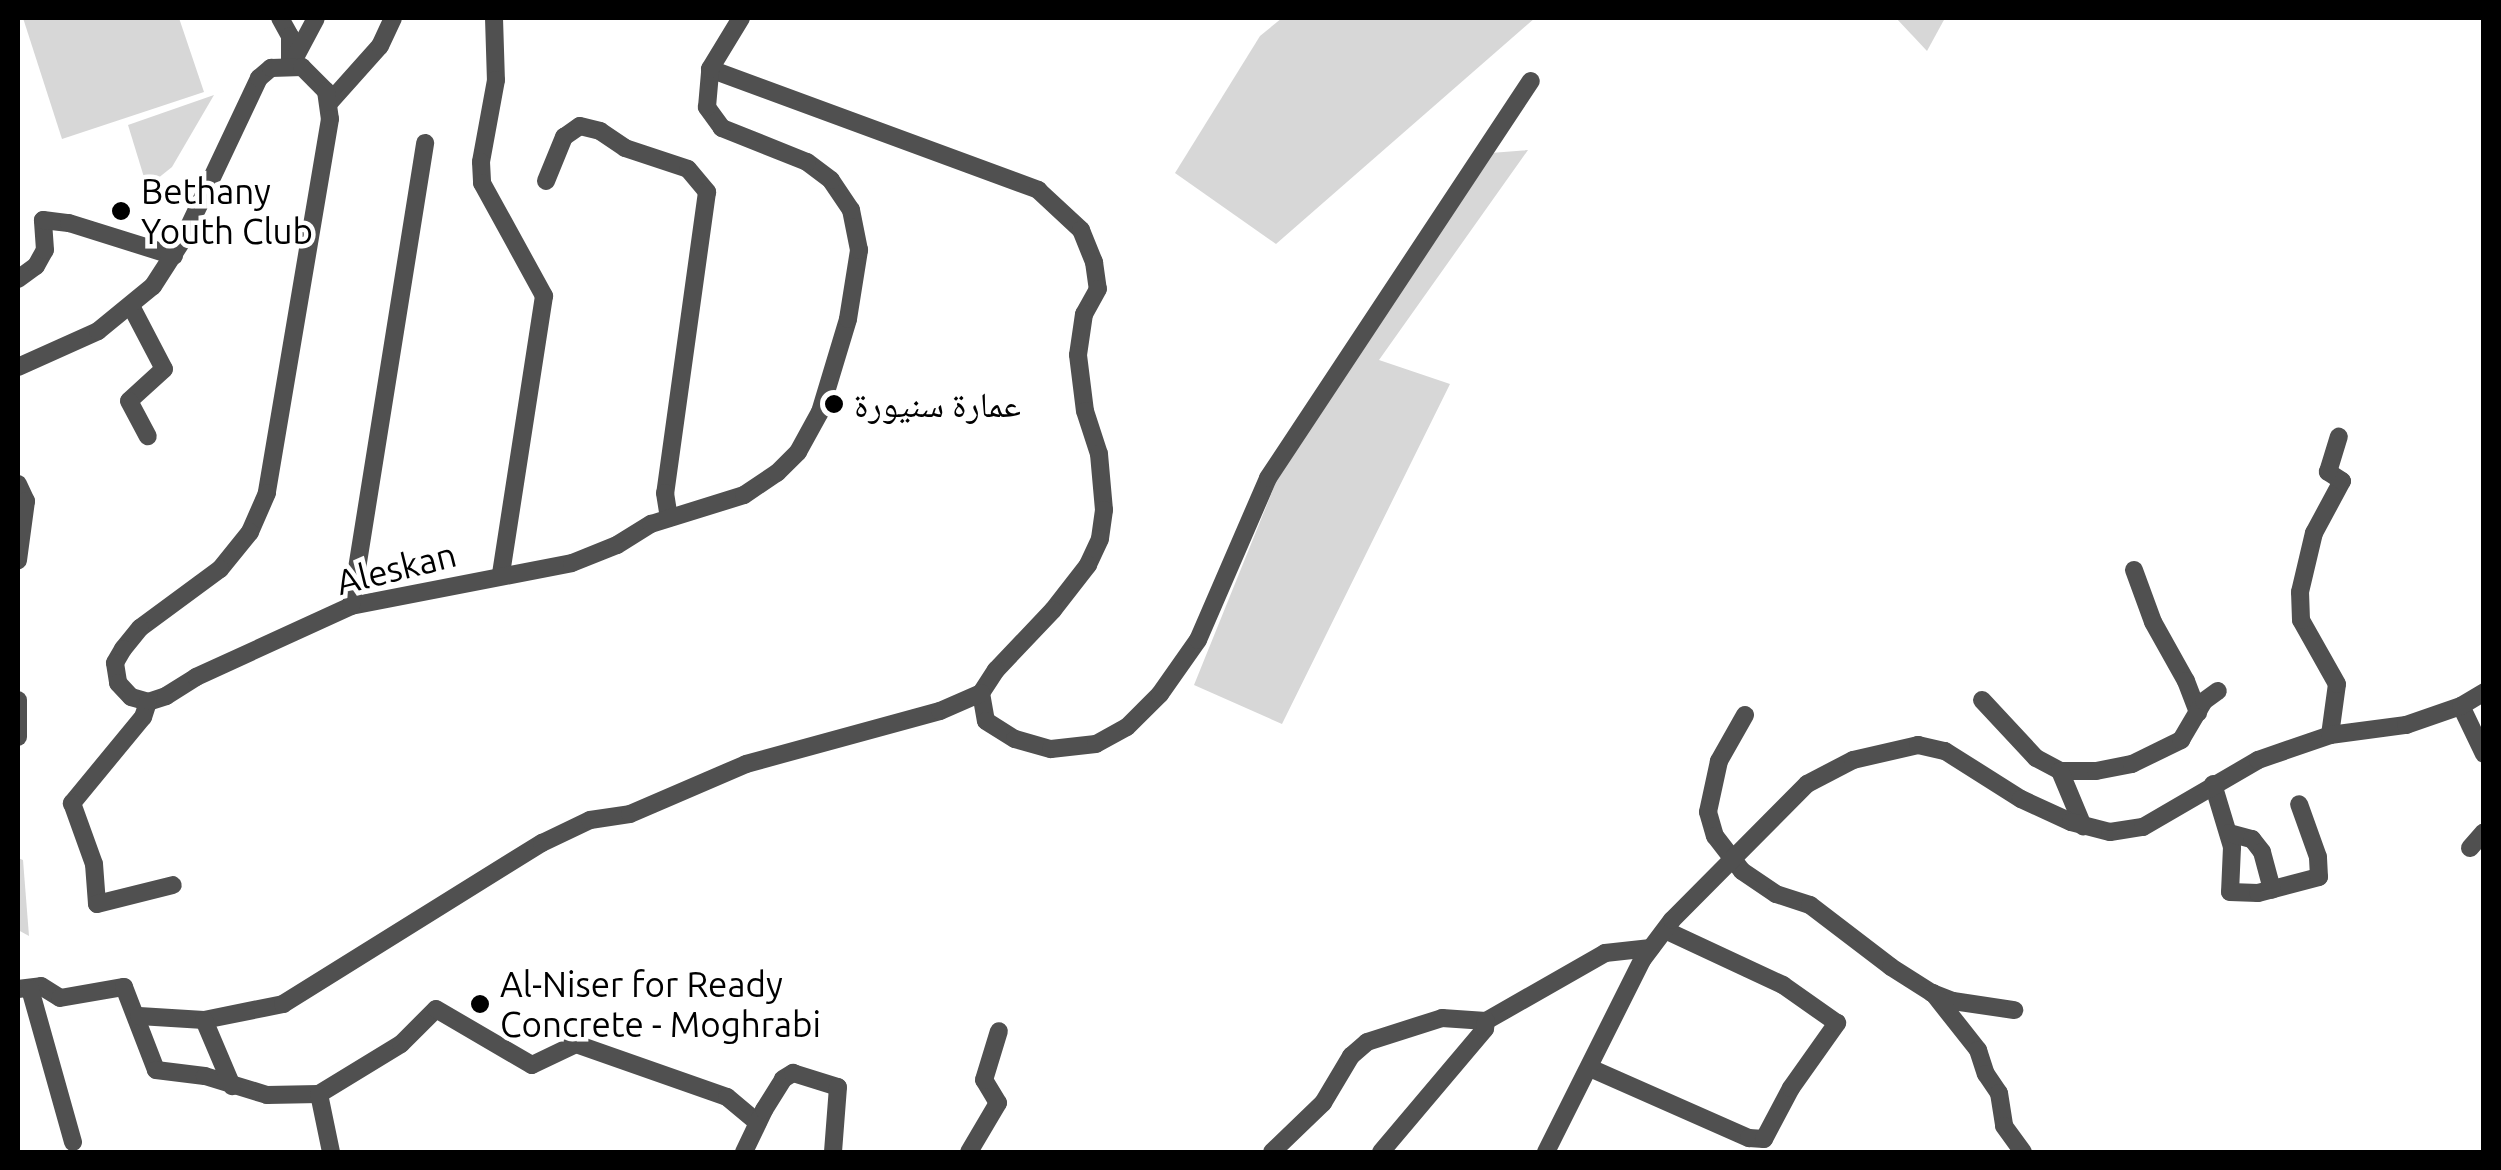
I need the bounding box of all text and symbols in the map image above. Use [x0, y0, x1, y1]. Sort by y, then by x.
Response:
place label: Bethany Youth Club [141, 170, 313, 252]
marker: Bethany Youth Club [110, 200, 132, 222]
place label: عمارة سنيورة [854, 383, 1021, 425]
marker: عمارة سنيورة [823, 393, 845, 415]
street label: Aleskan [332, 533, 460, 603]
place label: Al-Niser for Ready Concrete - Moghrabi [500, 963, 821, 1045]
marker: Al-Niser for Ready Concrete - Moghrabi [469, 993, 491, 1015]

